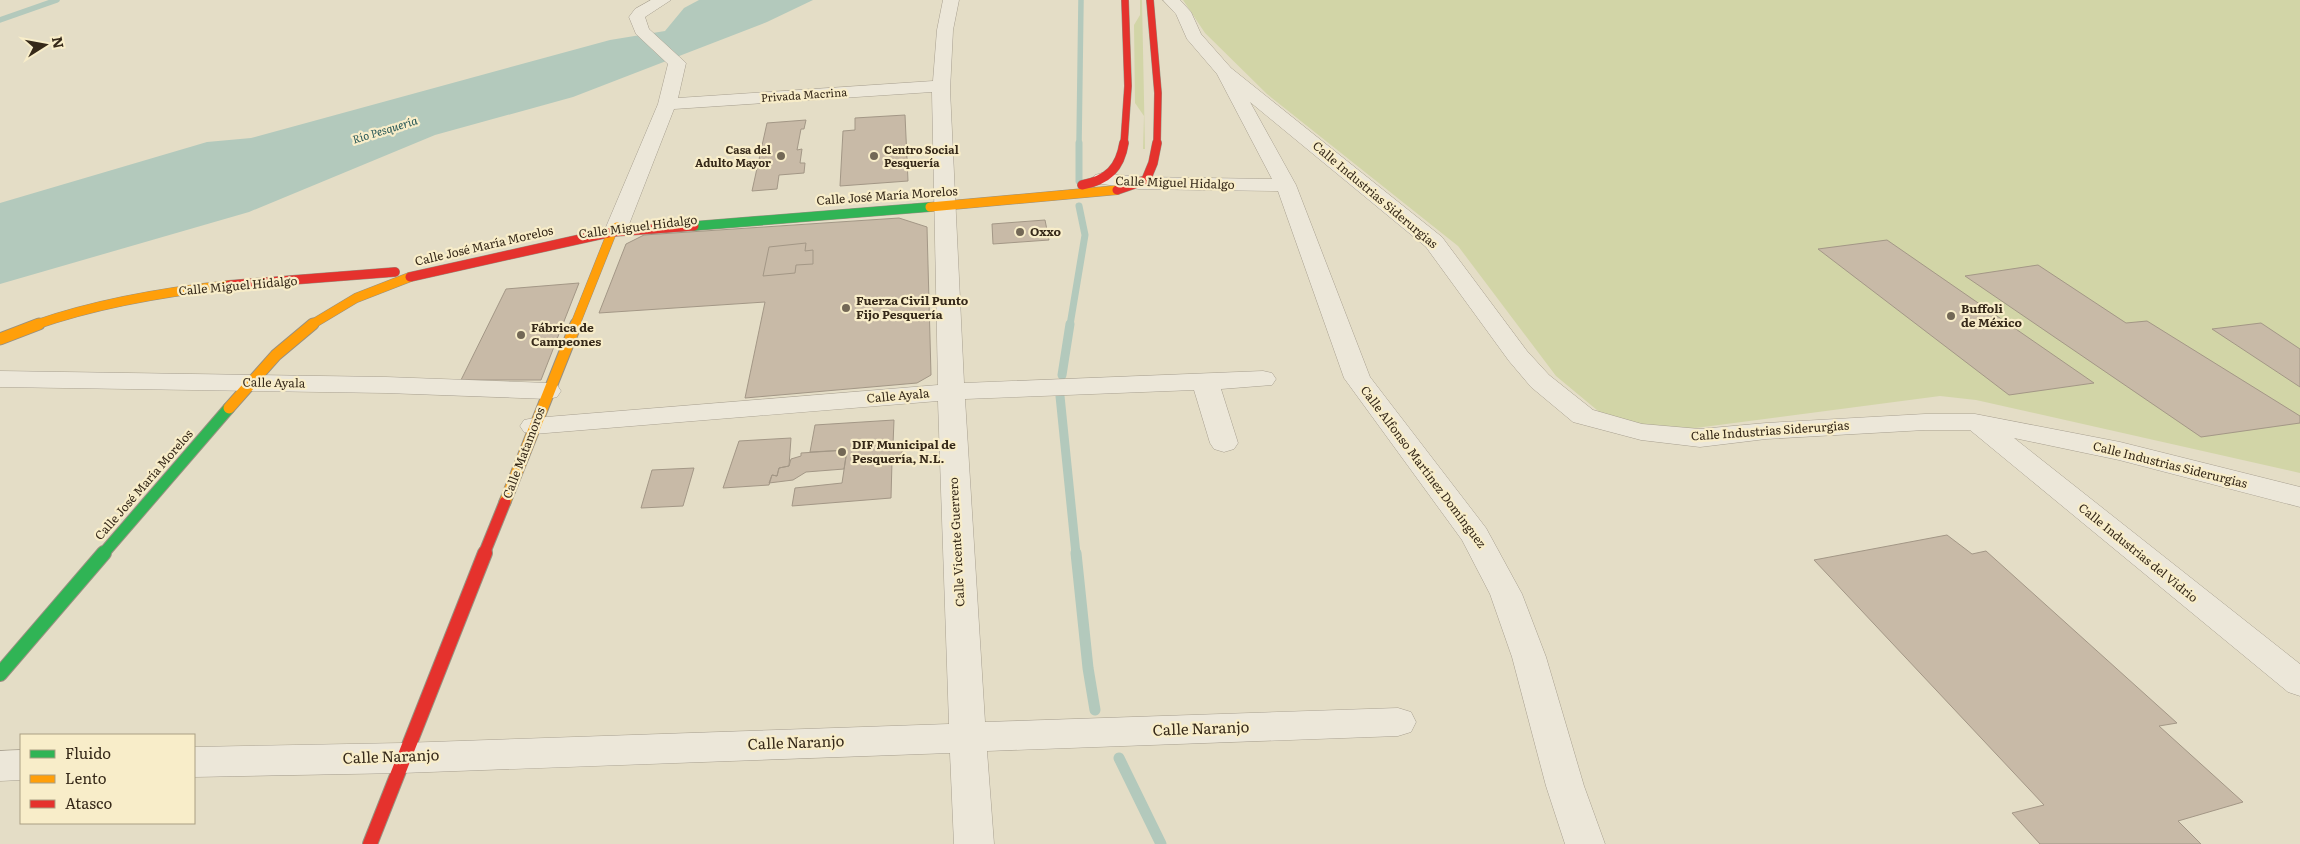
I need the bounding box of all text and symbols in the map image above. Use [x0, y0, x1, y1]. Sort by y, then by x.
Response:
north arrow [20, 20, 70, 70]
text: N [48, 35, 70, 50]
street label: Privada Macrina [760, 83, 848, 105]
water label: Río Pesquería [350, 111, 420, 147]
street label: Calle Industrias Siderurgias [1309, 136, 1443, 252]
place label: Casa del Adulto Mayor [695, 141, 771, 170]
place label: Centro Social Pesquería [884, 141, 959, 170]
marker: Casa del Adulto Mayor [775, 150, 787, 162]
marker: Centro Social Pesquería [868, 150, 880, 162]
street label: Calle Miguel Hidalgo [1115, 171, 1235, 193]
street label: Calle José María Morelos [816, 181, 959, 209]
street label: Calle Miguel Hidalgo [578, 210, 698, 242]
street label: Calle José María Morelos [413, 220, 555, 270]
place label: Oxxo [1030, 222, 1062, 240]
marker: Oxxo [1014, 226, 1026, 238]
street label: Calle Miguel Hidalgo [178, 271, 298, 299]
place label: Fuerza Civil Punto Fijo Pesquería [856, 291, 969, 323]
place label: Buffoli de México [1961, 299, 2022, 331]
marker: Fuerza Civil Punto Fijo Pesquería [840, 302, 852, 314]
marker: Buffoli de México [1945, 310, 1957, 322]
place label: Fábrica de Campeones [531, 318, 601, 350]
marker: Fábrica de Campeones [515, 329, 527, 341]
street label: Calle Ayala [243, 372, 306, 392]
street label: Calle Alfonso Martínez Domínguez [1357, 381, 1491, 551]
street label: Calle Ayala [866, 383, 930, 407]
street label: Calle Matamoros [497, 404, 549, 501]
street label: Calle Industrias Siderurgias [1690, 415, 1850, 445]
street label: Calle José María Morelos [90, 425, 197, 544]
place label: DIF Municipal de Pesquería, N.L. [852, 435, 956, 467]
street label: Calle Industrias Siderurgias [2091, 436, 2250, 492]
marker: DIF Municipal de Pesquería, N.L. [836, 446, 848, 458]
street label: Calle Vicente Guerrero [944, 477, 968, 607]
street label: Calle Industrias del Vidrio [2075, 498, 2202, 606]
street label: Calle Naranjo [1152, 714, 1250, 741]
street label: Calle Naranjo [747, 728, 845, 755]
legend [20, 734, 195, 824]
text: Fluido [65, 741, 111, 764]
street label: Calle Naranjo [342, 742, 440, 769]
text: Lento [65, 766, 107, 789]
text: Atasco [65, 791, 112, 814]

